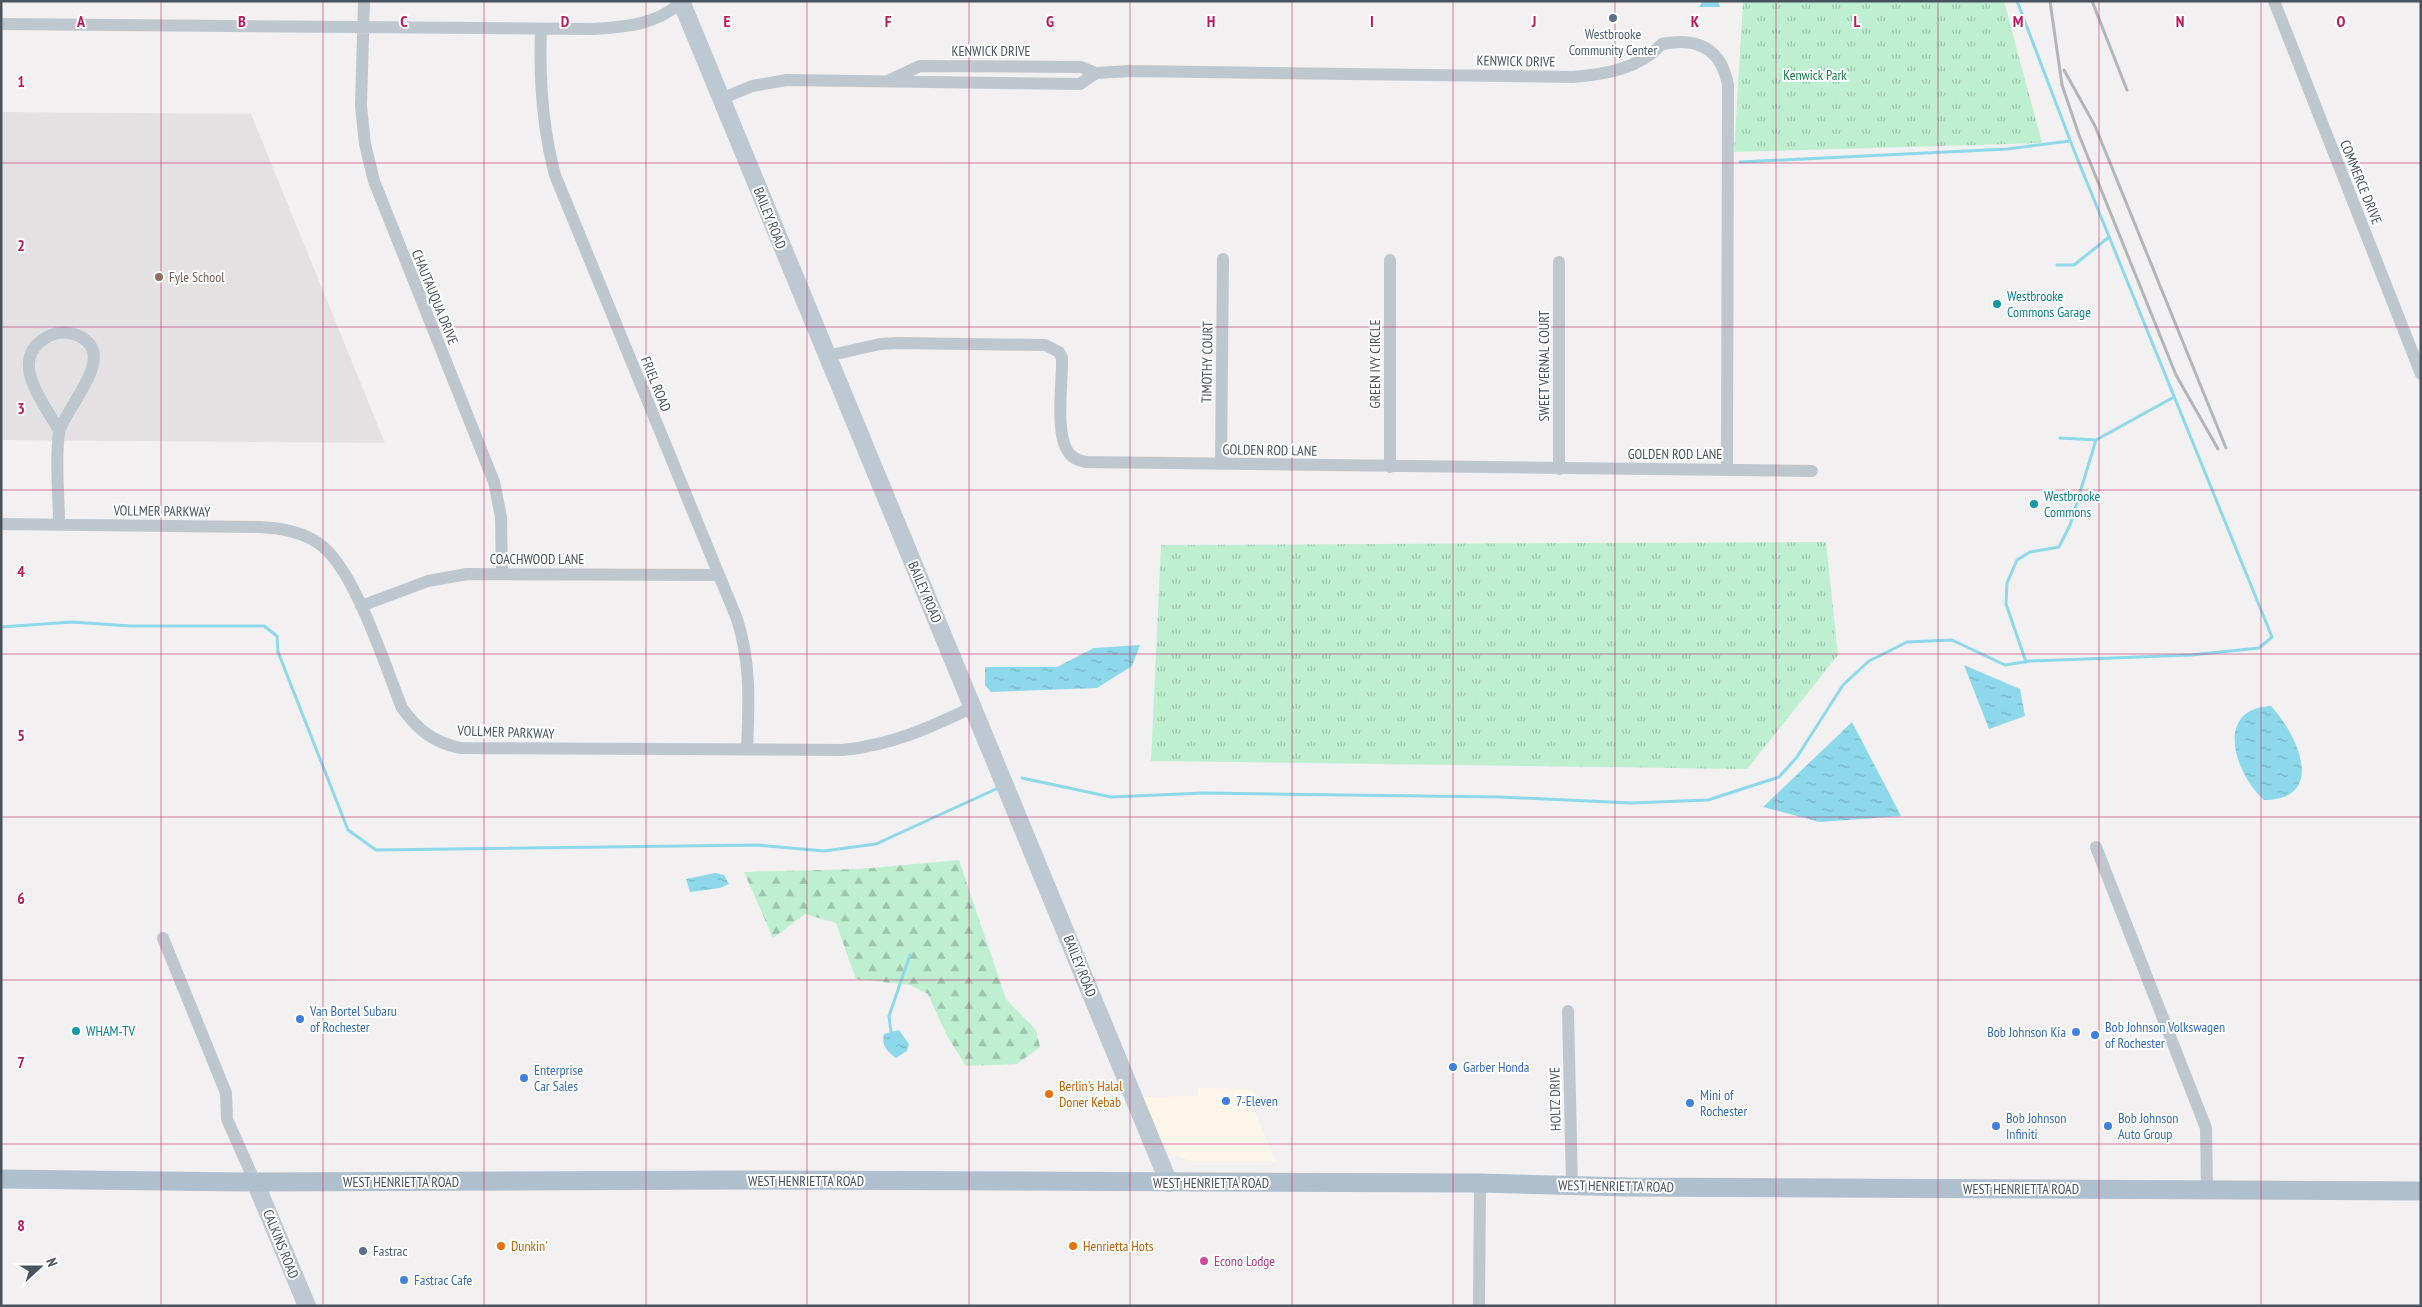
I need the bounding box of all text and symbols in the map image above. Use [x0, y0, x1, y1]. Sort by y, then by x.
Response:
text: A [76, 11, 86, 31]
text: B [238, 11, 246, 31]
text: C [400, 11, 408, 31]
text: D [561, 11, 570, 31]
text: E [724, 11, 731, 31]
text: F [885, 11, 892, 31]
text: G [1046, 11, 1054, 31]
text: H [1207, 11, 1215, 31]
text: I [1370, 11, 1374, 31]
text: J [1531, 11, 1536, 31]
text: K [1691, 11, 1700, 31]
text: L [1854, 11, 1861, 31]
text: M [2013, 11, 2023, 31]
text: N [2176, 11, 2184, 31]
text: O [2337, 11, 2346, 31]
marker: Westbrooke Community Center [1607, 12, 1619, 24]
place label: Westbrooke Community Center [1569, 25, 1657, 59]
street label: KENWICK DRIVE [952, 42, 1030, 60]
street label: KENWICK DRIVE [1476, 51, 1556, 71]
park label: Kenwick Park [1783, 66, 1847, 84]
text: 1 [17, 71, 25, 91]
street label: COMMERCE DRIVE [2336, 137, 2386, 227]
street label: BAILEY ROAD [749, 184, 791, 252]
text: 2 [17, 235, 25, 255]
street label: CHAUTAUQUA DRIVE [408, 247, 462, 347]
place label: Fyle School [169, 268, 225, 286]
marker: Fyle School [153, 271, 165, 283]
place label: Westbrooke Commons Garage [2007, 287, 2091, 321]
marker: Westbrooke Commons Garage [1991, 298, 2003, 310]
street label: SWEET VERNAL COURT [1535, 310, 1553, 421]
street label: TIMOTHY COURT [1197, 320, 1217, 403]
street label: GREEN IVY CIRCLE [1366, 320, 1384, 409]
street label: FRIEL ROAD [637, 354, 675, 414]
text: 3 [17, 398, 25, 418]
street label: GOLDEN ROD LANE [1223, 440, 1317, 460]
street label: GOLDEN ROD LANE [1628, 445, 1722, 463]
place label: Westbrooke Commons [2044, 487, 2101, 521]
marker: Westbrooke Commons [2028, 498, 2040, 510]
street label: VOLLMER PARKWAY [112, 501, 211, 521]
street label: COACHWOOD LANE [490, 550, 584, 568]
street label: BAILEY ROAD [904, 559, 946, 625]
text: 4 [17, 561, 25, 581]
street label: VOLLMER PARKWAY [456, 721, 555, 743]
text: 5 [17, 725, 25, 745]
text: 6 [17, 888, 25, 908]
street label: BAILEY ROAD [1059, 932, 1101, 1000]
place label: Van Bortel Subaru of Rochester [309, 1002, 397, 1036]
marker: Van Bortel Subaru of Rochester [294, 1013, 306, 1025]
place label: Bob Johnson Volkswagen of Rochester [2105, 1018, 2225, 1052]
place label: WHAM-TV [86, 1022, 135, 1040]
place label: Bob Johnson Kia [1987, 1023, 2066, 1041]
marker: WHAM-TV [70, 1025, 82, 1037]
marker: Bob Johnson Kia [2070, 1026, 2082, 1038]
marker: Bob Johnson Volkswagen of Rochester [2089, 1029, 2101, 1041]
text: 7 [17, 1052, 25, 1072]
place label: Garber Honda [1463, 1058, 1529, 1076]
place label: Enterprise Car Sales [534, 1061, 583, 1095]
marker: Garber Honda [1447, 1061, 1459, 1073]
street label: HOLTZ DRIVE [1545, 1067, 1565, 1131]
marker: Enterprise Car Sales [518, 1072, 530, 1084]
place label: Berlin's Halal Doner Kebab [1059, 1077, 1123, 1111]
place label: Mini of Rochester [1700, 1086, 1747, 1120]
marker: Berlin's Halal Doner Kebab [1043, 1088, 1055, 1100]
place label: 7-Eleven [1236, 1092, 1278, 1110]
marker: 7-Eleven [1220, 1095, 1232, 1107]
marker: Mini of Rochester [1684, 1097, 1696, 1109]
place label: Bob Johnson Infiniti [2006, 1109, 2066, 1143]
place label: Bob Johnson Auto Group [2118, 1109, 2178, 1143]
marker: Bob Johnson Infiniti [1990, 1120, 2002, 1132]
marker: Bob Johnson Auto Group [2102, 1120, 2114, 1132]
street label: WEST HENRIETTA ROAD [748, 1172, 864, 1190]
street label: WEST HENRIETTA ROAD [343, 1173, 459, 1191]
street label: WEST HENRIETTA ROAD [1153, 1174, 1269, 1192]
street label: WEST HENRIETTA ROAD [1558, 1176, 1674, 1196]
street label: WEST HENRIETTA ROAD [1963, 1180, 2079, 1198]
street label: CALKINS ROAD [259, 1207, 303, 1281]
text: 8 [17, 1215, 25, 1235]
place label: Dunkin' [511, 1237, 548, 1255]
place label: Henrietta Hots [1083, 1237, 1154, 1255]
marker: Dunkin' [495, 1240, 507, 1252]
marker: Henrietta Hots [1067, 1240, 1079, 1252]
north arrow [15, 1242, 65, 1292]
place label: Fastrac [373, 1242, 407, 1260]
marker: Fastrac [357, 1245, 369, 1257]
place label: Econo Lodge [1214, 1252, 1275, 1270]
marker: Econo Lodge [1198, 1255, 1210, 1267]
text: N [42, 1256, 62, 1269]
place label: Fastrac Cafe [414, 1271, 472, 1289]
marker: Fastrac Cafe [398, 1274, 410, 1286]

